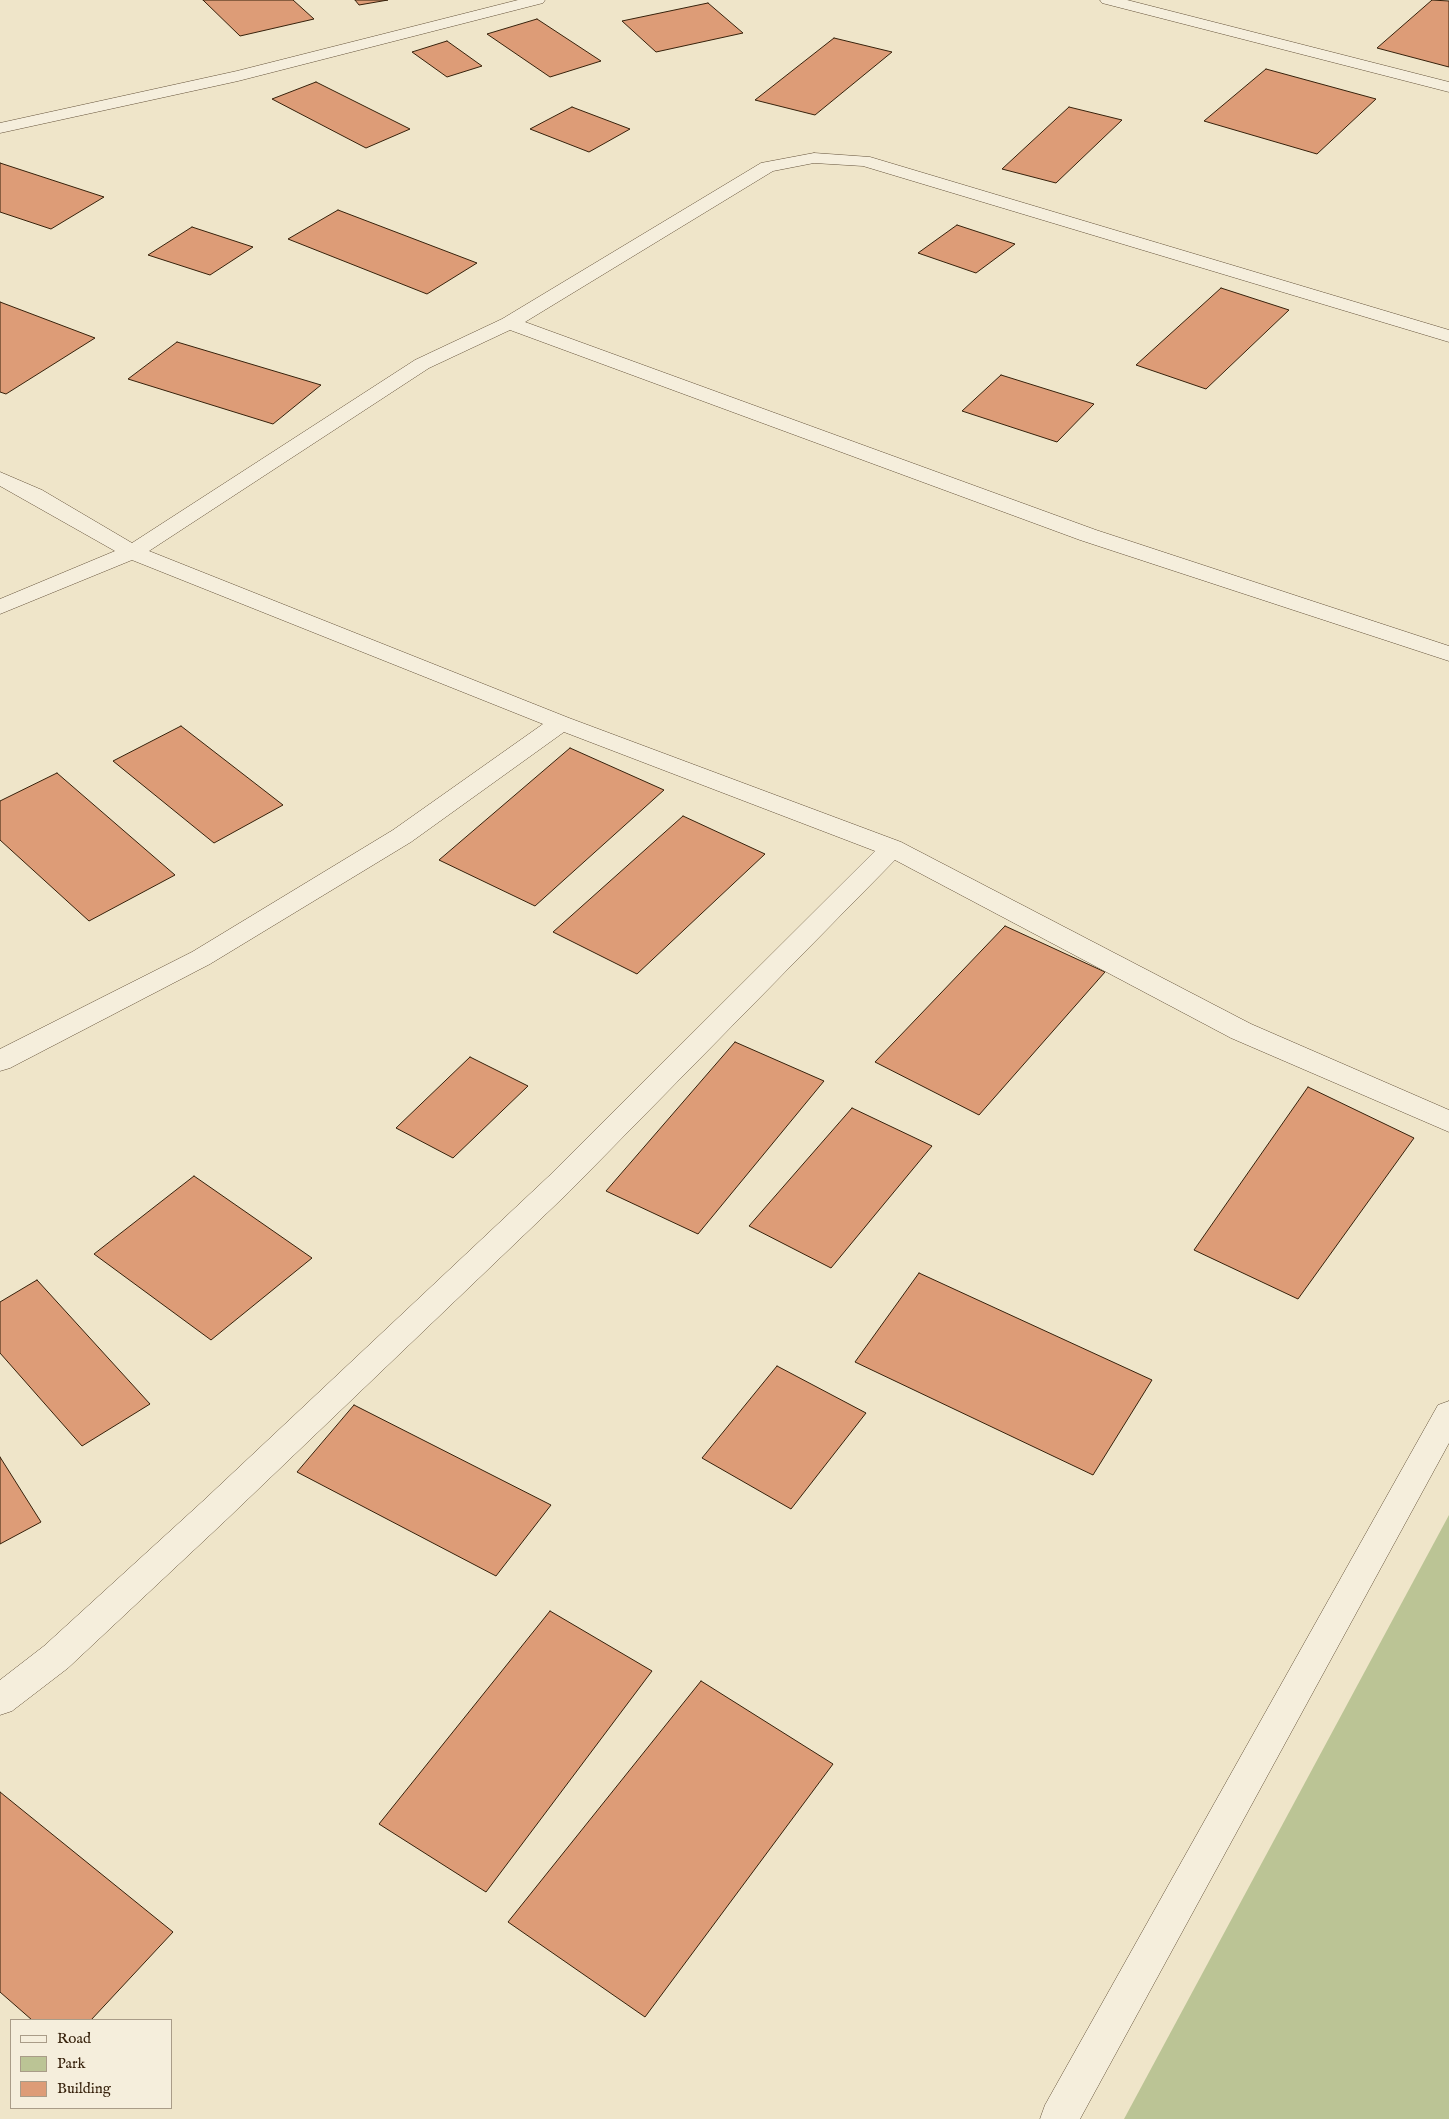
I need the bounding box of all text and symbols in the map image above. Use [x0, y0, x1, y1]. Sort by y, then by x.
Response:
legend [10, 2019, 172, 2109]
text: Road [57, 2029, 91, 2048]
text: Park [57, 2054, 86, 2073]
text: Building [57, 2079, 111, 2098]

